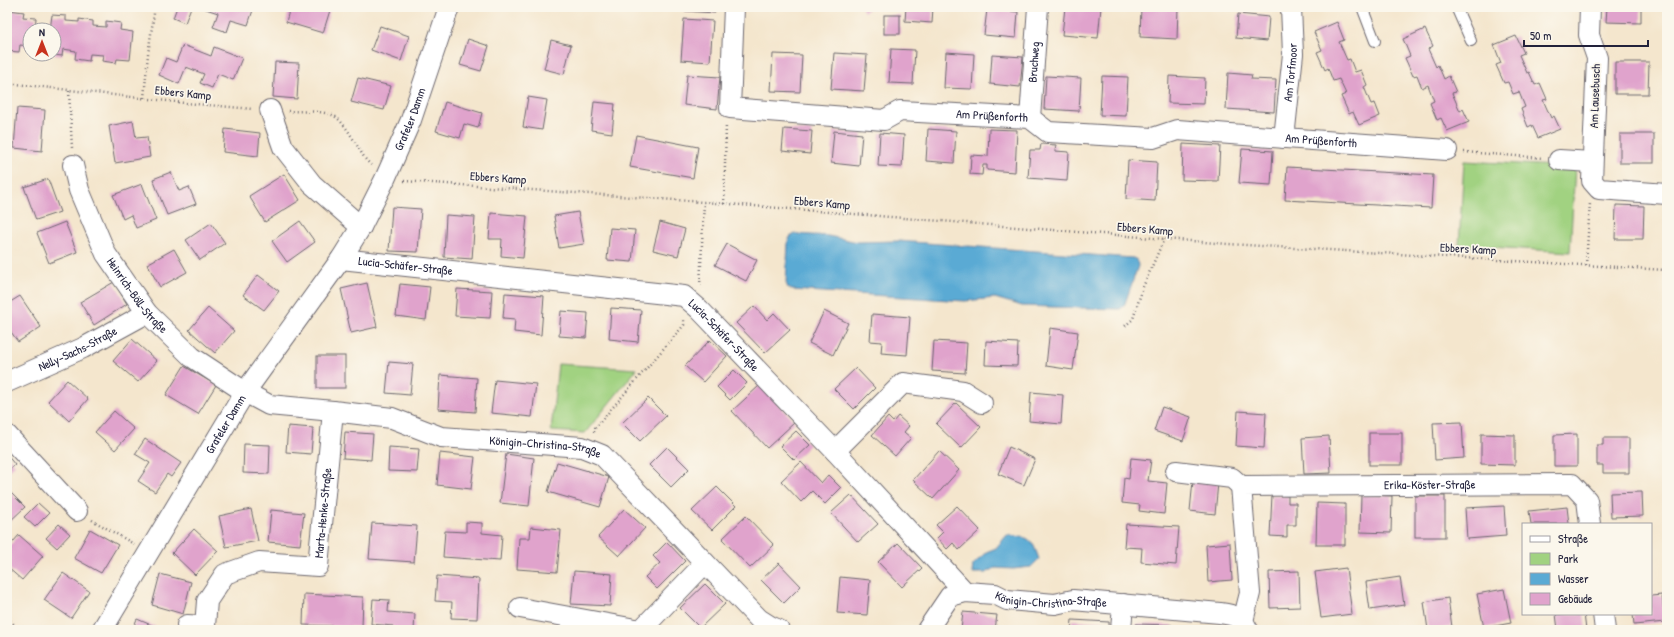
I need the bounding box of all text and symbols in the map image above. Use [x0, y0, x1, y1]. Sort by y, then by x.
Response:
north arrow [22, 22, 62, 62]
scale bar [1524, 22, 1648, 48]
text: N [39, 25, 45, 39]
text: 50 m [1530, 27, 1551, 44]
street label: Bruchweg [1024, 41, 1043, 83]
street label: Am Torfmoor [1279, 42, 1301, 102]
street label: Am Lausebusch [1585, 64, 1604, 128]
street label: Ebbers Kamp [154, 81, 212, 104]
street label: Grafeler Damm [390, 85, 429, 153]
street label: Am Prüßenforth [956, 105, 1028, 126]
street label: Am Prüßenforth [1285, 129, 1358, 151]
street label: Ebbers Kamp [469, 167, 527, 188]
street label: Ebbers Kamp [793, 192, 851, 213]
street label: Ebbers Kamp [1116, 218, 1174, 239]
street label: Ebbers Kamp [1439, 239, 1497, 258]
street label: Lucia-Schäfer-Straße [358, 252, 454, 279]
street label: Heinrich-Böll-Straße [103, 254, 172, 337]
street label: Lucia-Schäfer-Straße [685, 295, 763, 375]
street label: Nelly-Sachs-Straße [35, 322, 120, 375]
street label: Grafeler Damm [201, 391, 250, 457]
street label: Königin-Christina-Straße [489, 431, 604, 462]
street label: Marta-Henke-Straße [310, 467, 335, 559]
street label: Erika-Köster-Straße [1384, 476, 1476, 493]
legend [1522, 523, 1652, 615]
text: Straße [1558, 530, 1588, 547]
text: Park [1558, 550, 1578, 567]
text: Wasser [1558, 570, 1589, 587]
street label: Königin-Christina-Straße [992, 586, 1108, 612]
text: Gebäude [1558, 590, 1593, 607]

